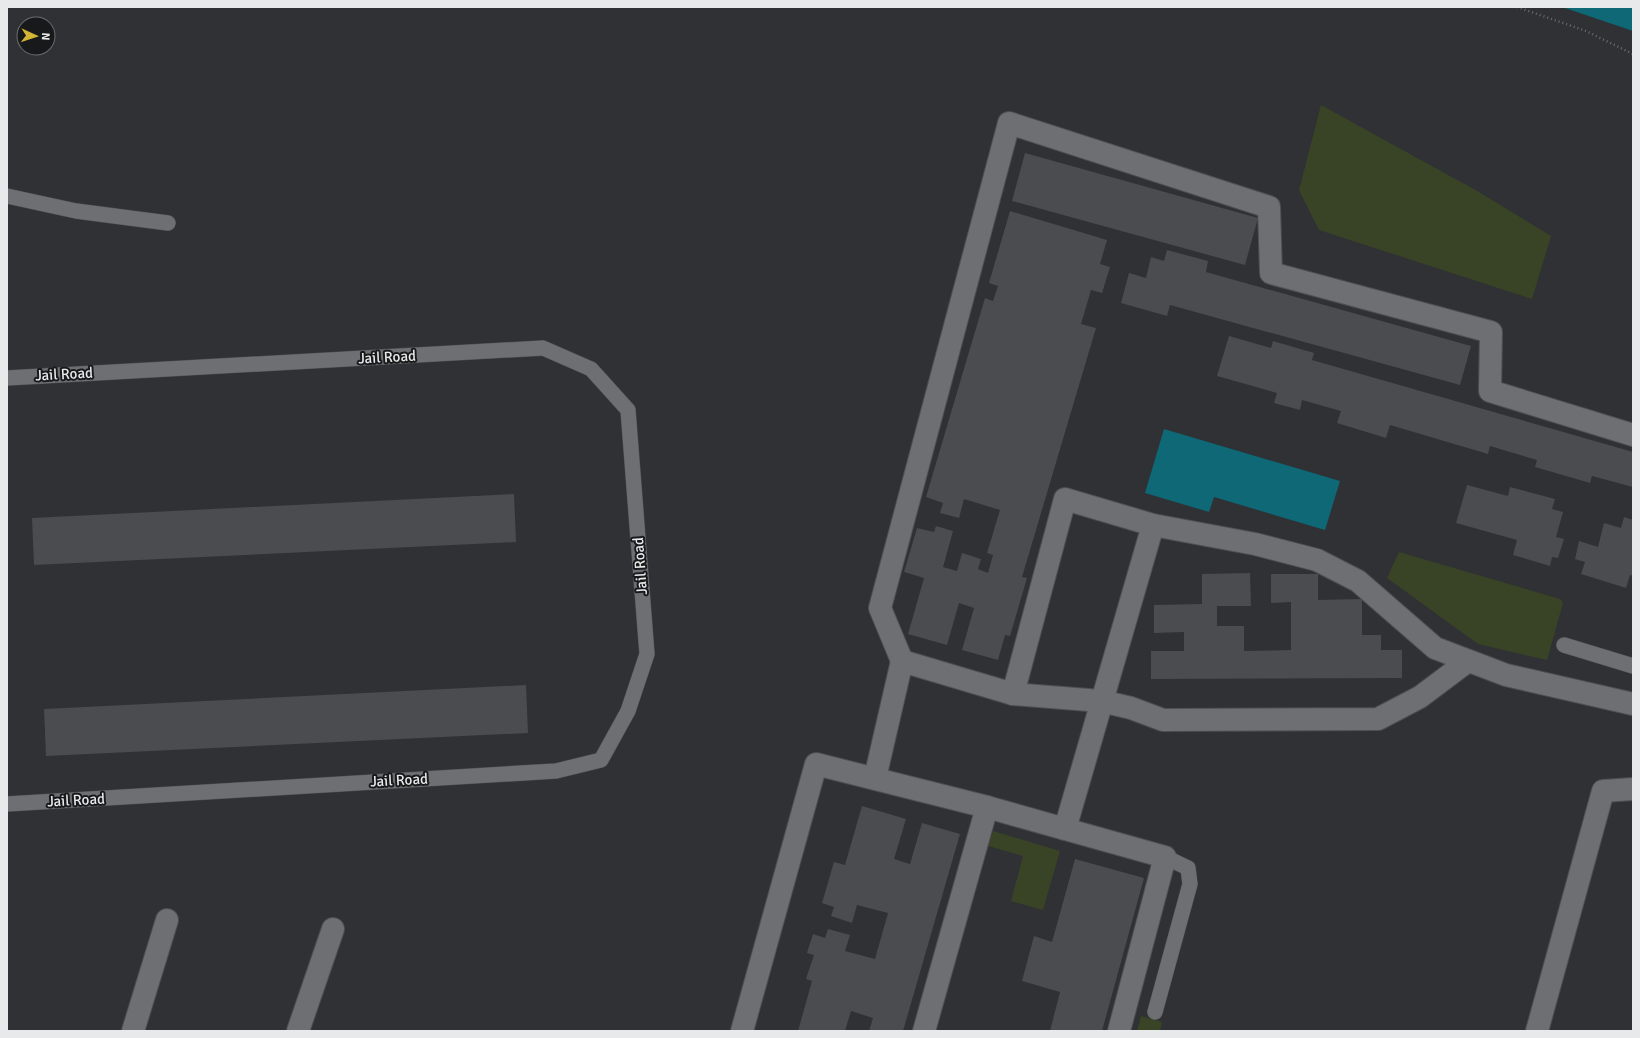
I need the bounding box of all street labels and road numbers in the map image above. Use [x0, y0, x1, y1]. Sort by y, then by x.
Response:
street label: Jail Road [358, 346, 416, 368]
street label: Jail Road [35, 363, 93, 385]
street label: Jail Road [629, 536, 651, 595]
street label: Jail Road [370, 769, 428, 791]
street label: Jail Road [47, 789, 105, 811]

